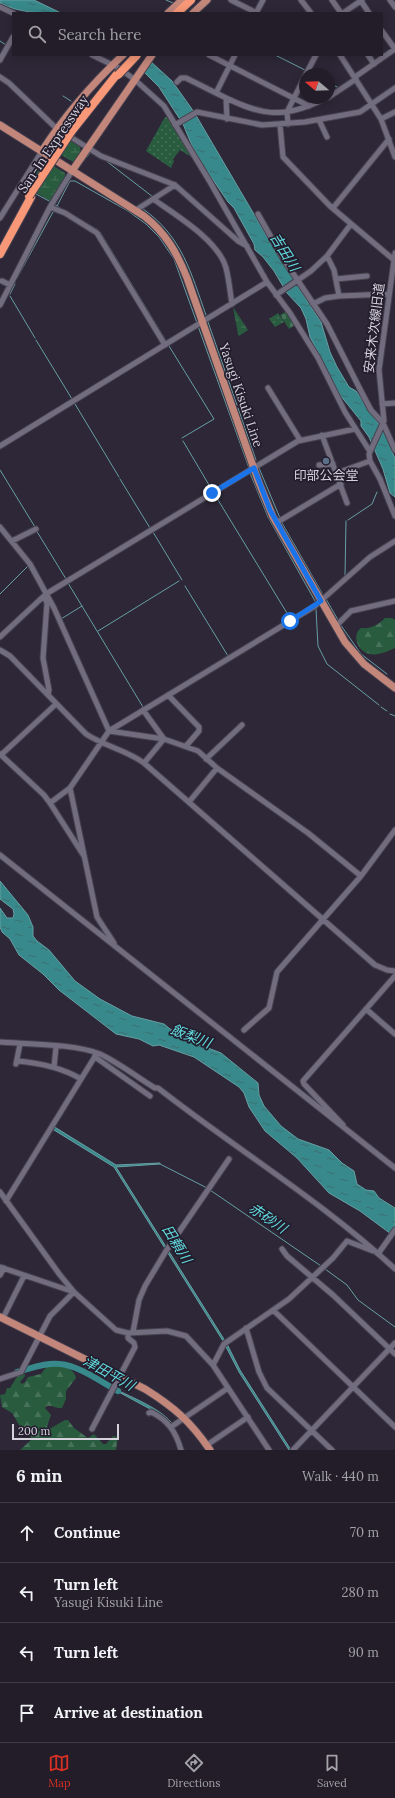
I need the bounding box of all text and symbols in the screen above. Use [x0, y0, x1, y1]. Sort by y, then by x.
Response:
search box [12, 12, 383, 56]
icon: search [26, 23, 48, 45]
text: Search here [58, 25, 141, 44]
north arrow [299, 68, 335, 104]
street label: San-In Expressway [14, 92, 92, 196]
water label: 吉田川 [266, 229, 305, 276]
street label: 安来木次線旧道 [360, 282, 388, 374]
street label: Yasugi Kisuki Line [215, 340, 267, 449]
marker: 印部公会堂 [321, 456, 331, 466]
place label: 印部公会堂 [293, 467, 359, 484]
route end [203, 484, 221, 502]
route start [281, 612, 299, 630]
water label: 飯梨川 [168, 1020, 216, 1053]
water label: 赤砂川 [246, 1199, 292, 1238]
water label: 田頼川 [158, 1221, 197, 1268]
water label: 津田平川 [80, 1352, 140, 1395]
scale bar [12, 1422, 119, 1441]
text: 200 m [18, 1424, 50, 1438]
text: 6 min [16, 1465, 62, 1487]
text: Walk · 440 m [302, 1468, 379, 1485]
icon: ahead [16, 1522, 38, 1544]
text: Continue [54, 1523, 120, 1542]
text: 70 m [350, 1524, 379, 1541]
text: Turn left [54, 1575, 118, 1594]
icon: left [16, 1582, 38, 1604]
text: 280 m [342, 1584, 379, 1601]
text: Yasugi Kisuki Line [54, 1594, 163, 1611]
icon: left [16, 1642, 38, 1664]
text: Turn left [54, 1643, 118, 1662]
text: 90 m [348, 1644, 379, 1661]
icon: arrive [16, 1702, 38, 1724]
text: Arrive at destination [54, 1703, 203, 1722]
tab: Map [48, 1752, 71, 1790]
tab: Directions [167, 1752, 220, 1790]
tab: Saved [317, 1752, 347, 1790]

